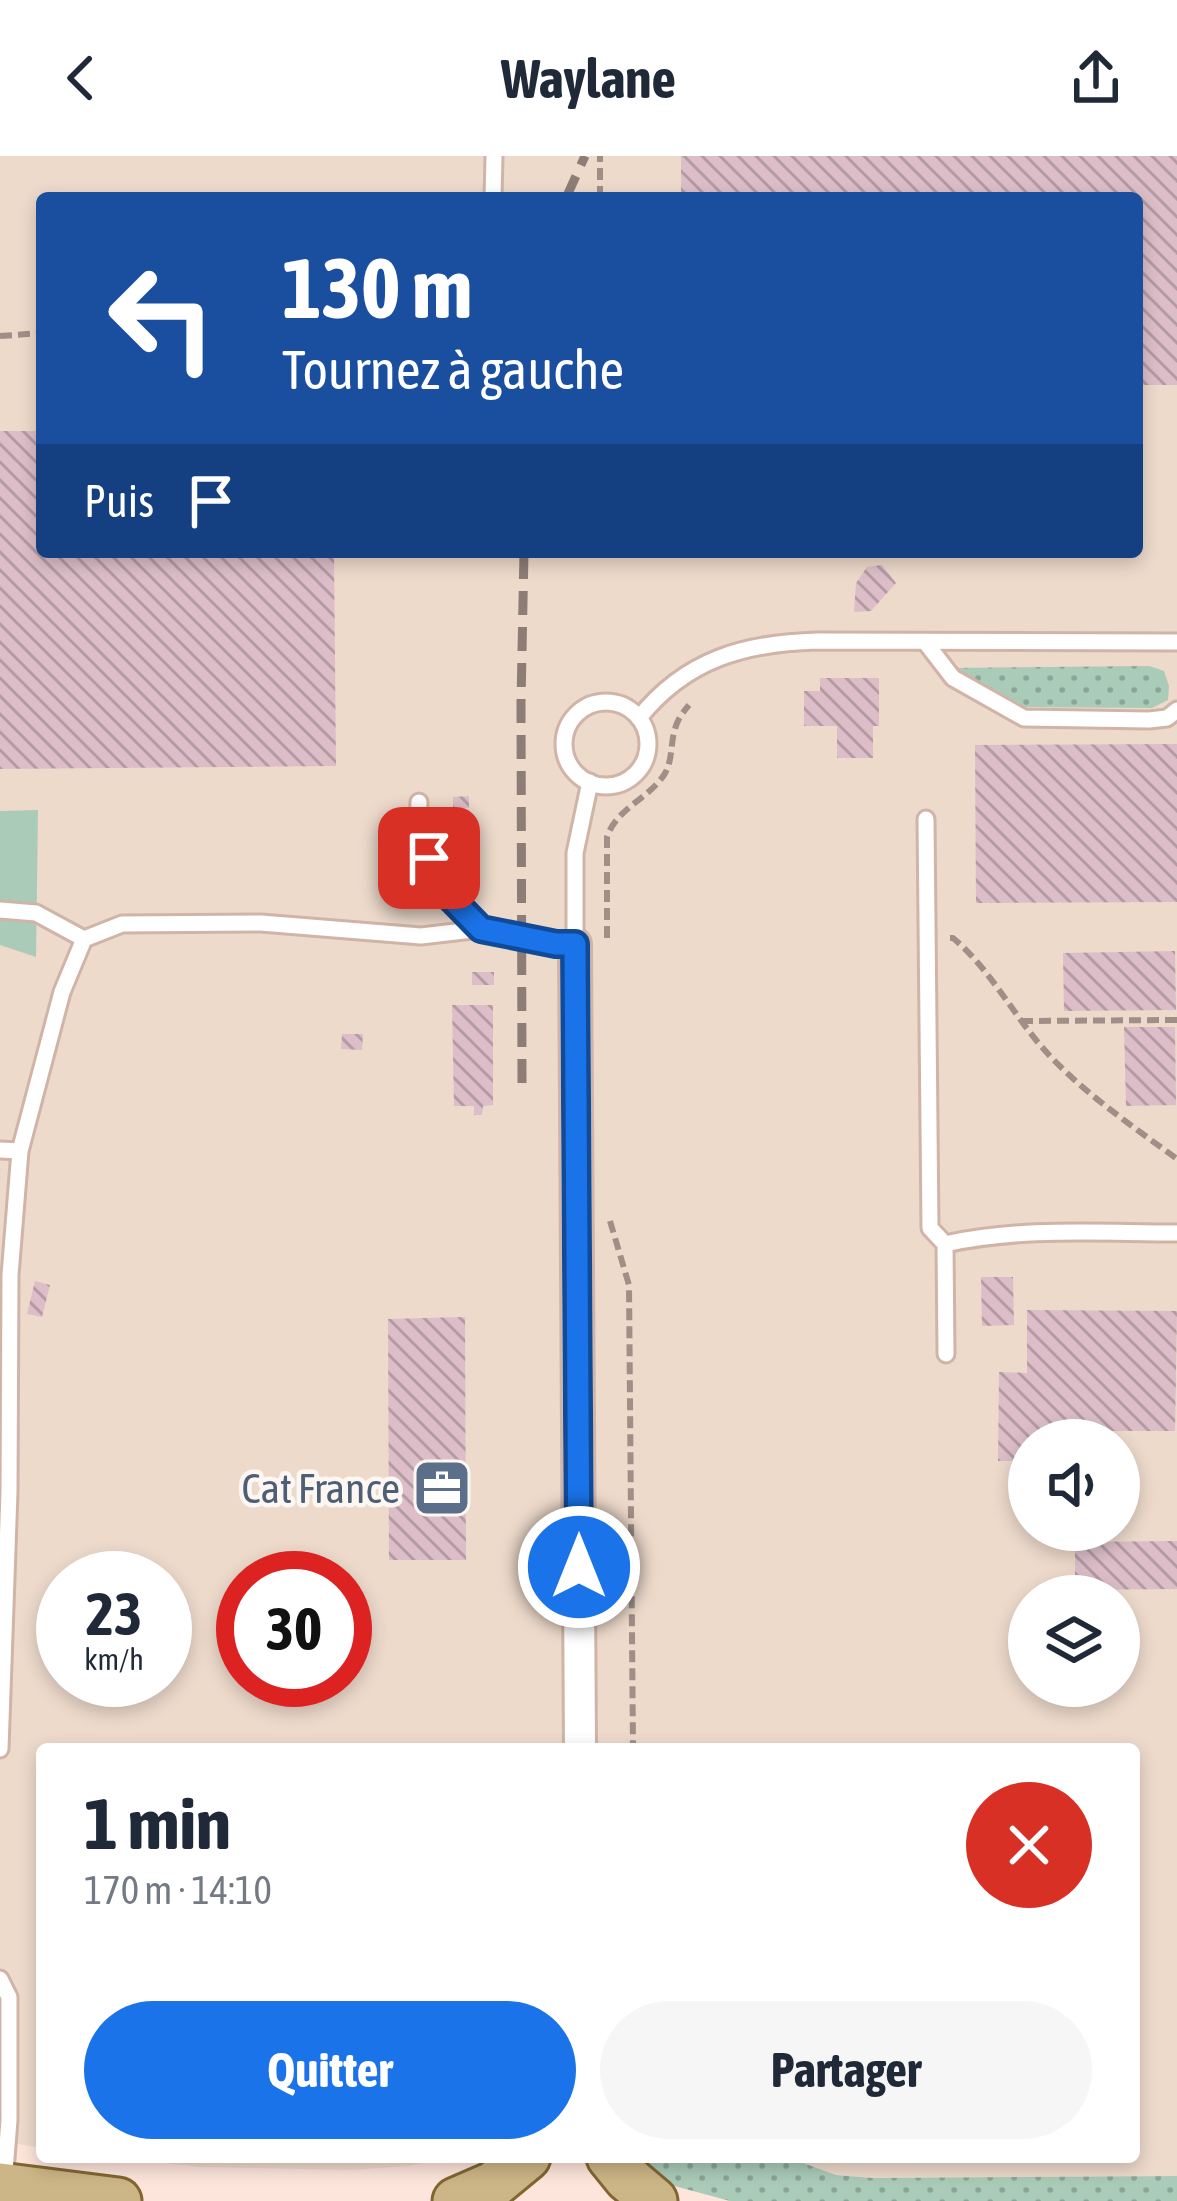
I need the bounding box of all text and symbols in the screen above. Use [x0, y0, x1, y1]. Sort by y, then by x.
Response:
icon: back [48, 45, 114, 111]
icon: share [1063, 45, 1129, 111]
text: Waylane [501, 48, 676, 109]
icon: left [84, 240, 240, 396]
text: 130 m [282, 240, 472, 336]
text: Tournez à gauche [282, 339, 624, 400]
icon: arrive [178, 468, 244, 534]
text: Puis [84, 475, 154, 527]
pin [378, 807, 480, 909]
icon: arrive [396, 825, 462, 891]
map controls [1008, 1419, 1140, 1707]
button: sound [1008, 1419, 1140, 1551]
office icon: Cat France [411, 1457, 473, 1519]
place label: Cat France [242, 1464, 400, 1512]
position arrow [516, 1504, 642, 1630]
speed limit sign: 30 [216, 1551, 372, 1707]
button: layers [1008, 1575, 1140, 1707]
text: 23 [86, 1579, 142, 1648]
text: km/h [84, 1642, 144, 1676]
text: 1 min [84, 1782, 231, 1864]
button: close [966, 1782, 1092, 1908]
text: 170 m · 14:10 [84, 1868, 272, 1912]
button: Quitter [84, 2001, 576, 2139]
button: Partager [600, 2001, 1092, 2139]

